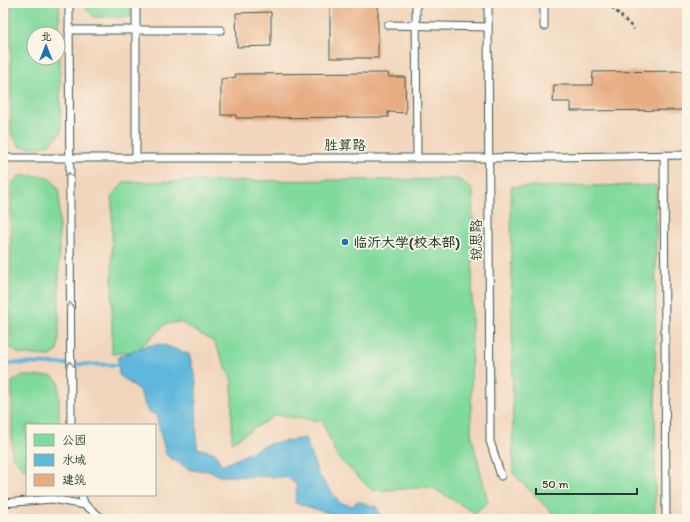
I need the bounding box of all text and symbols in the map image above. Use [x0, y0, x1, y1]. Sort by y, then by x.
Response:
north arrow [26, 26, 66, 66]
text: 北 [41, 30, 52, 43]
street label: 胜算路 [324, 137, 366, 154]
one-way arrow [65, 172, 73, 178]
street label: 锐思路 [468, 219, 485, 261]
place label: 临沂大学(校本部) [353, 234, 461, 251]
marker: 临沂大学(校本部) [340, 237, 350, 247]
one-way arrow [66, 302, 74, 308]
one-way arrow [66, 361, 75, 367]
legend [26, 424, 156, 496]
text: 公园 [62, 433, 86, 447]
text: 水域 [62, 453, 86, 467]
scale bar [536, 470, 637, 496]
text: 建筑 [62, 473, 86, 487]
text: 50 m [542, 477, 568, 491]

